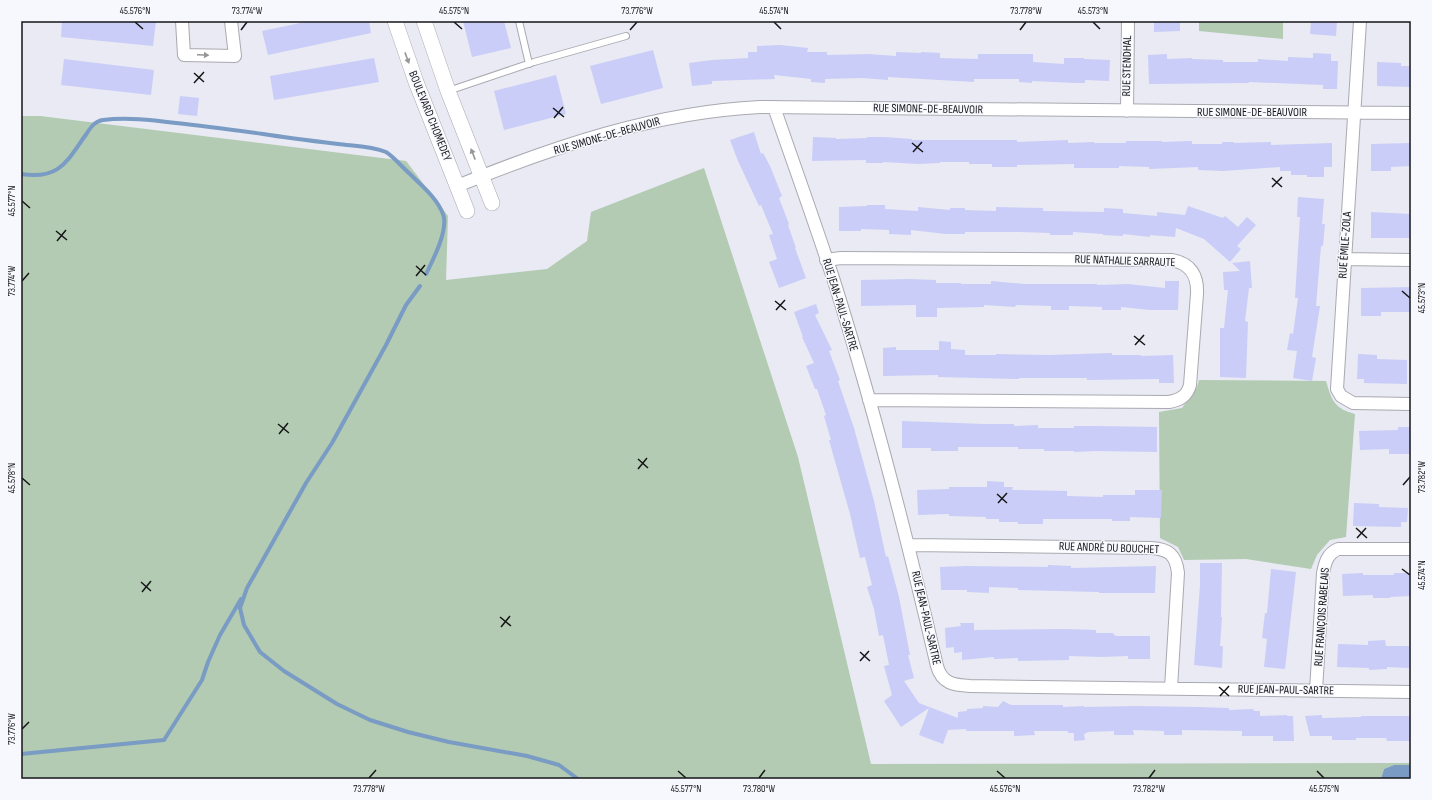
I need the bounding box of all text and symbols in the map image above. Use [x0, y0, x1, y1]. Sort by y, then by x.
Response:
text: 45.576°N [120, 5, 150, 17]
text: 73.774°W [232, 5, 263, 17]
text: 45.575°N [439, 5, 469, 17]
text: 73.776°W [621, 5, 653, 17]
text: 45.574°N [759, 5, 789, 17]
text: 73.778°W [1010, 5, 1042, 17]
text: 45.573°N [1078, 5, 1108, 17]
street label: RUE STENDHAL [1119, 35, 1135, 97]
one-way arrow [197, 52, 210, 58]
one-way arrow [404, 53, 410, 65]
street label: BOULEVARD CHOMEDEY [405, 69, 455, 163]
street label: RUE SIMONE-DE-BEAUVOIR [873, 101, 984, 117]
street label: RUE SIMONE-DE-BEAUVOIR [1197, 105, 1307, 120]
street label: RUE SIMONE-DE-BEAUVOIR [552, 114, 662, 158]
one-way arrow [469, 147, 475, 159]
text: 45.577°N [6, 186, 18, 216]
street label: RUE ÉMILE-ZOLA [1335, 210, 1355, 279]
street label: RUE NATHALIE SARRAUTE [1074, 252, 1176, 270]
street label: RUE JEAN-PAUL-SARTRE [819, 257, 861, 353]
text: 73.774°W [6, 265, 18, 296]
text: 45.573°N [1416, 283, 1428, 313]
text: 73.782°W [1416, 461, 1428, 493]
text: 45.578°N [6, 463, 18, 493]
street label: RUE ANDRÉ DU BOUCHET [1059, 539, 1160, 557]
text: 45.574°N [1416, 560, 1428, 590]
street label: RUE FRANÇOIS RABELAIS [1311, 567, 1333, 667]
street label: RUE JEAN-PAUL-SARTRE [908, 569, 944, 667]
street label: RUE JEAN-PAUL-SARTRE [1238, 682, 1334, 698]
text: 73.776°W [6, 713, 18, 745]
text: 73.778°W [353, 783, 385, 795]
text: 45.577°N [671, 783, 701, 795]
text: 73.780°W [743, 783, 776, 795]
text: 45.576°N [990, 783, 1020, 795]
text: 73.782°W [1133, 783, 1165, 795]
text: 45.575°N [1309, 783, 1339, 795]

